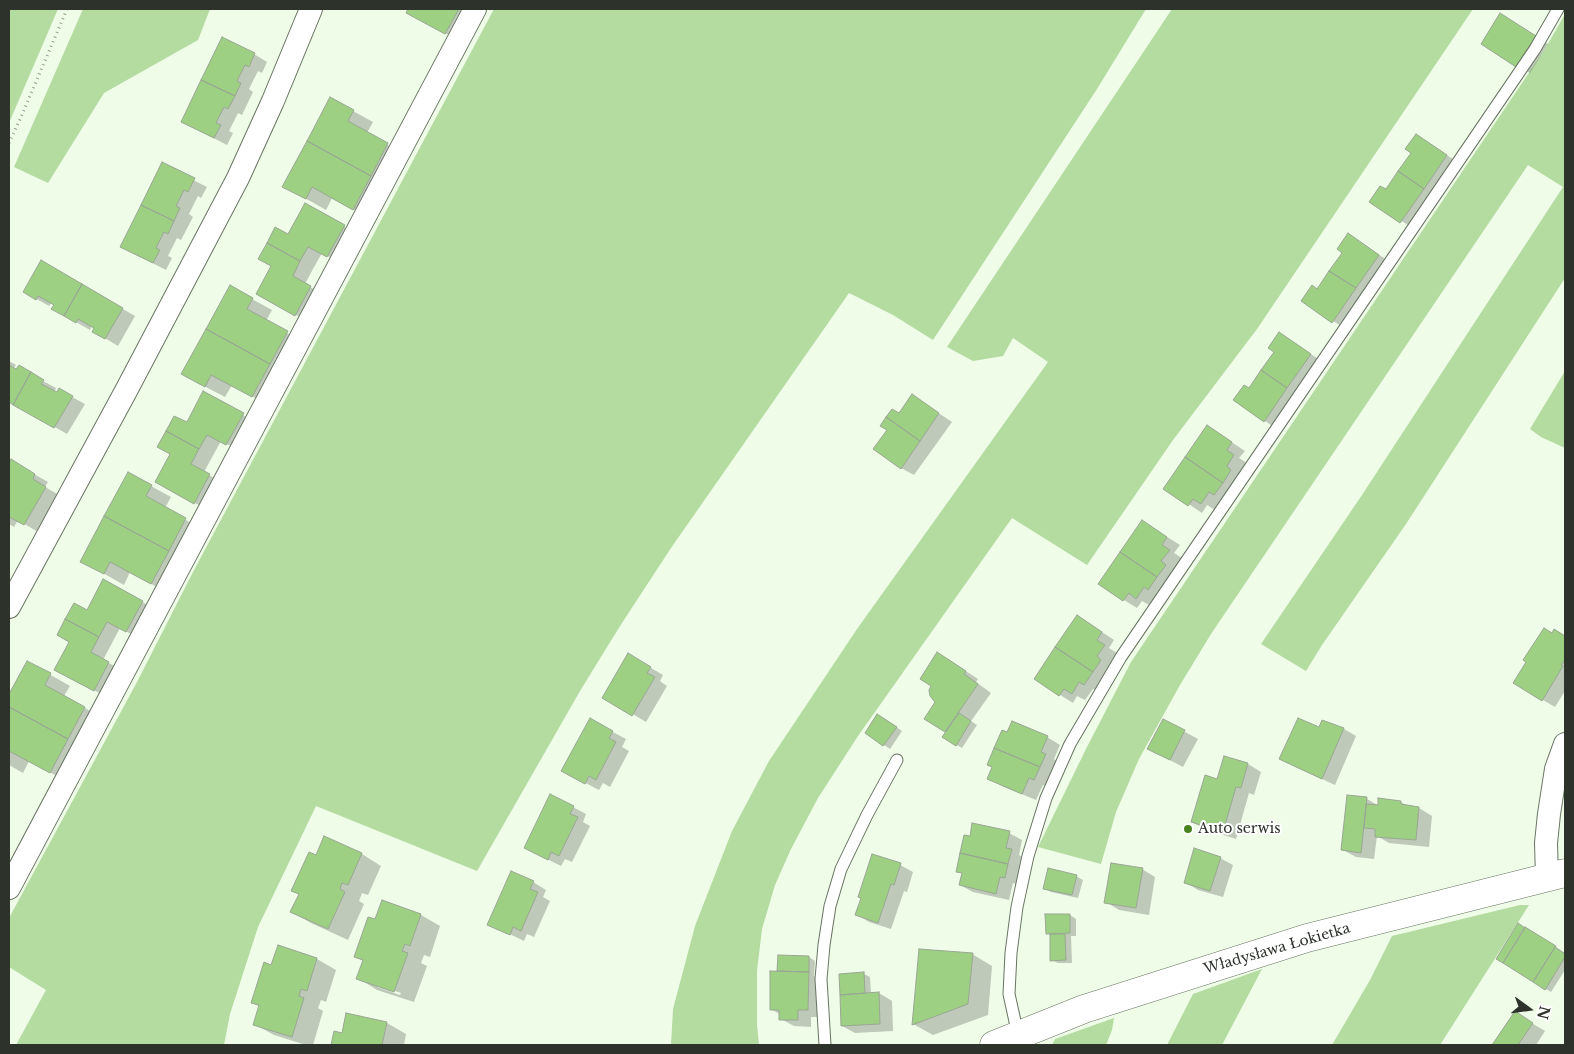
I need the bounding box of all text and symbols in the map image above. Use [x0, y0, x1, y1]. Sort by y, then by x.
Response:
place label: Auto serwis [1198, 821, 1281, 837]
marker: Auto serwis [1182, 823, 1194, 835]
street label: Władysława Łokietka [1202, 920, 1352, 978]
north arrow [1504, 984, 1554, 1034]
text: N [1533, 1004, 1554, 1021]

